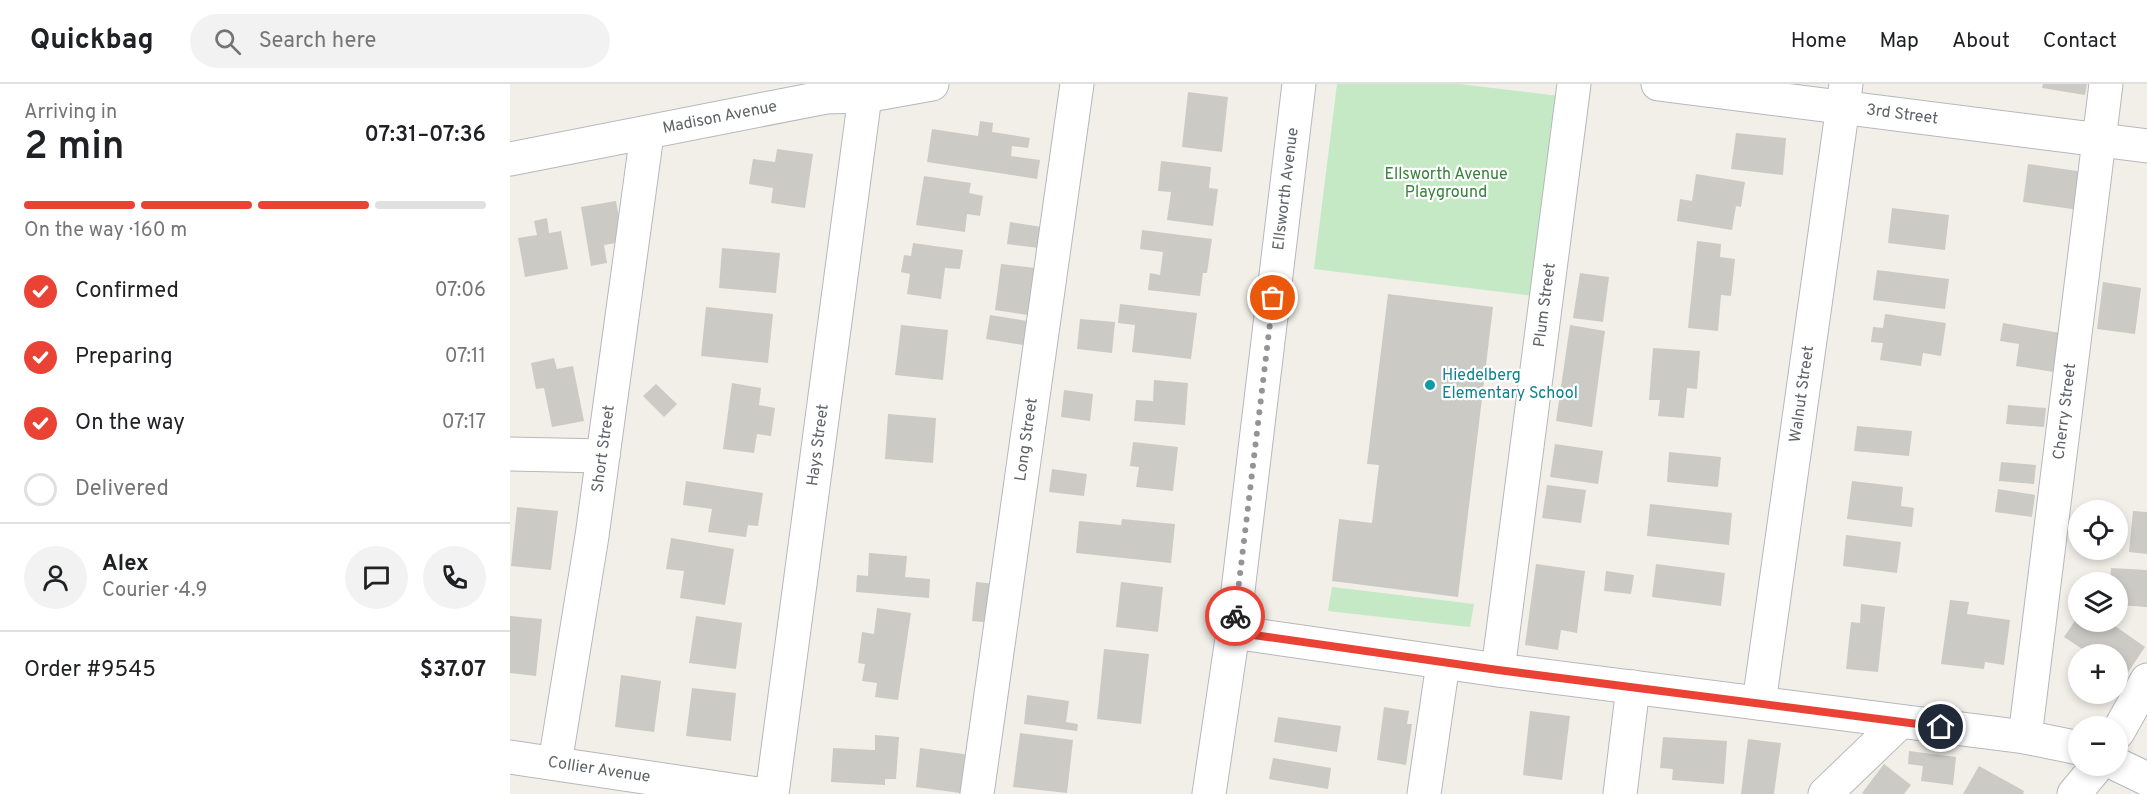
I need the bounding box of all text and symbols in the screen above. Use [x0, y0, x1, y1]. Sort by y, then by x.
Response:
search box [190, 14, 610, 68]
text: Quickbag [30, 23, 154, 59]
icon: search [211, 25, 244, 58]
text: Search here [259, 28, 376, 55]
text: Home [1791, 28, 1847, 55]
text: Map [1880, 28, 1919, 55]
text: About [1952, 28, 2010, 55]
text: Contact [2043, 28, 2117, 55]
street label: Madison Avenue [661, 97, 779, 139]
text: Arriving in [24, 100, 117, 126]
street label: 3rd Street [1865, 100, 1939, 129]
text: 07:31–07:36 [365, 122, 486, 149]
text: 2 min [24, 124, 125, 173]
street label: Ellsworth Avenue [1269, 127, 1304, 251]
park label: Ellsworth Avenue Playground [1384, 165, 1508, 203]
text: On the way · 160 m [24, 218, 187, 244]
street label: Plum Street [1530, 262, 1561, 348]
pin [1247, 272, 1298, 323]
icon: check [24, 275, 57, 308]
text: Confirmed [75, 278, 179, 305]
text: 07:06 [435, 278, 486, 304]
icon: bag [1256, 281, 1289, 314]
icon: check [24, 341, 57, 374]
text: Preparing [75, 344, 173, 371]
text: 07:11 [445, 344, 486, 370]
street label: Walnut Street [1786, 344, 1819, 444]
street label: Cherry Street [2049, 362, 2081, 461]
place label: Hiedelberg Elementary School [1442, 366, 1578, 404]
marker: Hiedelberg Elementary School [1423, 378, 1437, 392]
street label: Long Street [1011, 397, 1043, 482]
street label: Hays Street [803, 403, 834, 487]
street label: Short Street [588, 404, 620, 494]
icon: check [24, 407, 57, 440]
text: On the way [75, 410, 185, 437]
text: 07:17 [442, 410, 486, 436]
text: Delivered [75, 476, 169, 503]
map controls [2068, 500, 2128, 776]
button: locate [2068, 500, 2128, 560]
button: person [24, 546, 87, 609]
button: chat [345, 546, 408, 609]
button: phone [423, 546, 486, 609]
text: Alex [102, 551, 149, 578]
button: layers [2068, 572, 2128, 632]
text: Courier · 4.9 [102, 578, 207, 604]
courier [1205, 586, 1265, 646]
icon: bike [1219, 600, 1252, 633]
button: + [2068, 644, 2128, 704]
text: Order #9545 [24, 657, 156, 684]
text: $37.07 [420, 657, 486, 684]
pin [1915, 701, 1966, 752]
icon: home [1924, 710, 1957, 743]
button: − [2068, 716, 2128, 776]
street label: Collier Avenue [546, 753, 652, 788]

